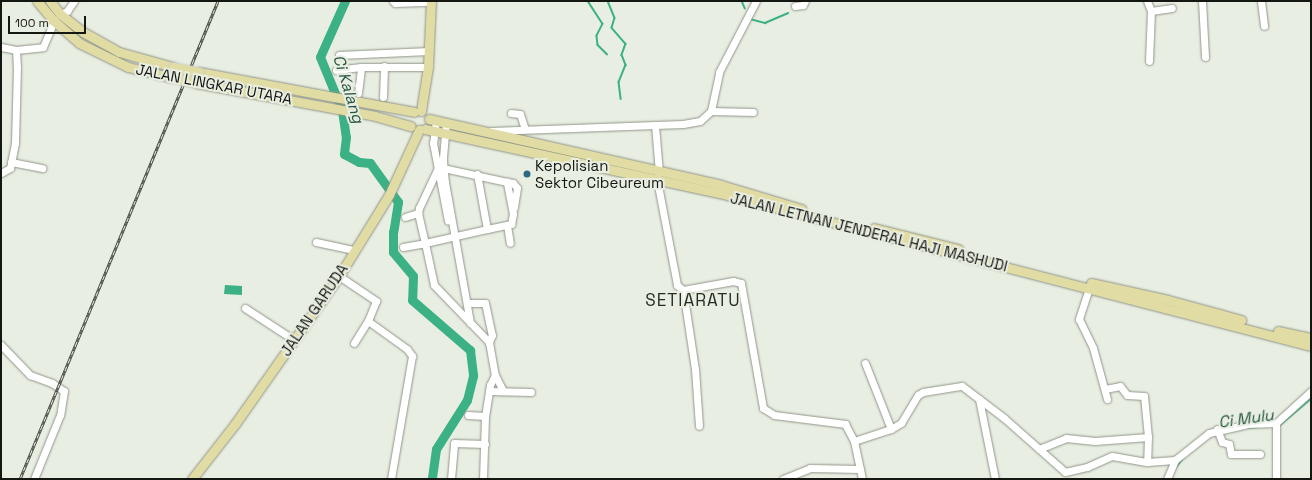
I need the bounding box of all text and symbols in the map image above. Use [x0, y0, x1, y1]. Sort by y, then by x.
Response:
scale bar [10, 8, 88, 34]
text: 100 m [15, 15, 49, 31]
water label: Ci Kalang [329, 53, 367, 125]
street label: JALAN LINGKAR UTARA [134, 60, 294, 108]
place label: Kepolisian Sektor Cibeureum [535, 156, 664, 191]
marker: Kepolisian Sektor Cibeureum [522, 169, 532, 179]
street label: JALAN LETNAN JENDERAL HAJI MASHUDI [728, 189, 1010, 275]
street label: JALAN GARUDA [277, 260, 351, 360]
district label: SETIARATU [645, 291, 741, 311]
water label: Ci Mulu [1217, 406, 1275, 432]

